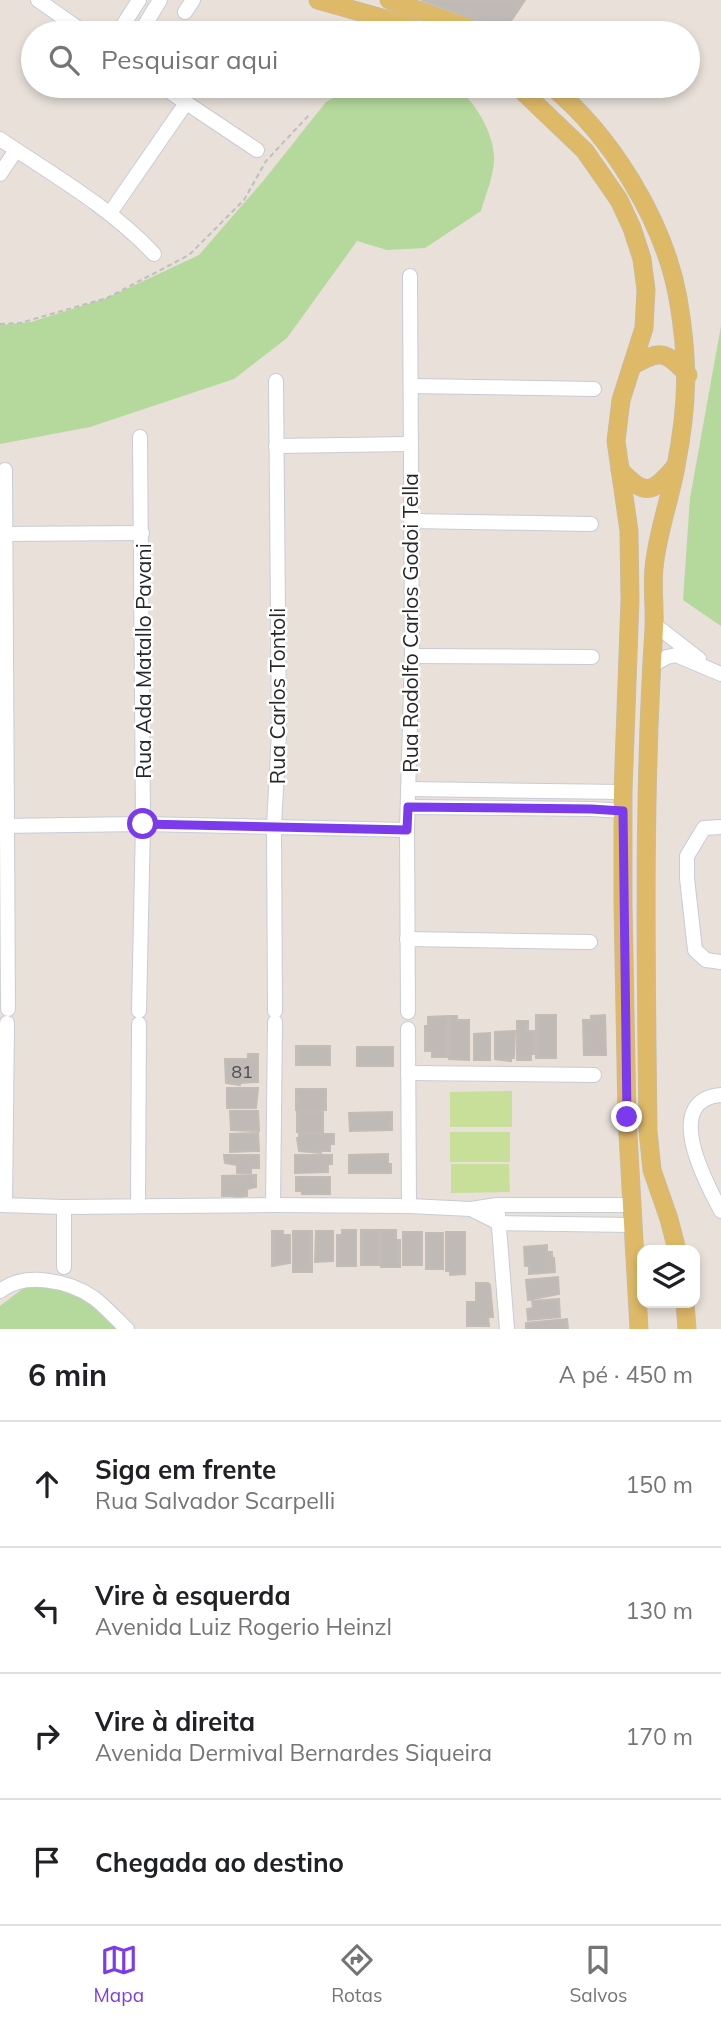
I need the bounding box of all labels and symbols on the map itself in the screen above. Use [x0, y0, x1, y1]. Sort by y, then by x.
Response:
street label: Rua Rodolfo Carlos Godoi Tella [397, 473, 423, 773]
street label: Rua Ada Matallo Pavani [130, 543, 156, 779]
street label: Rua Carlos Tontoli [264, 608, 290, 784]
route start [127, 808, 158, 839]
house number: 81 [231, 1060, 253, 1083]
route end [611, 1101, 642, 1132]

